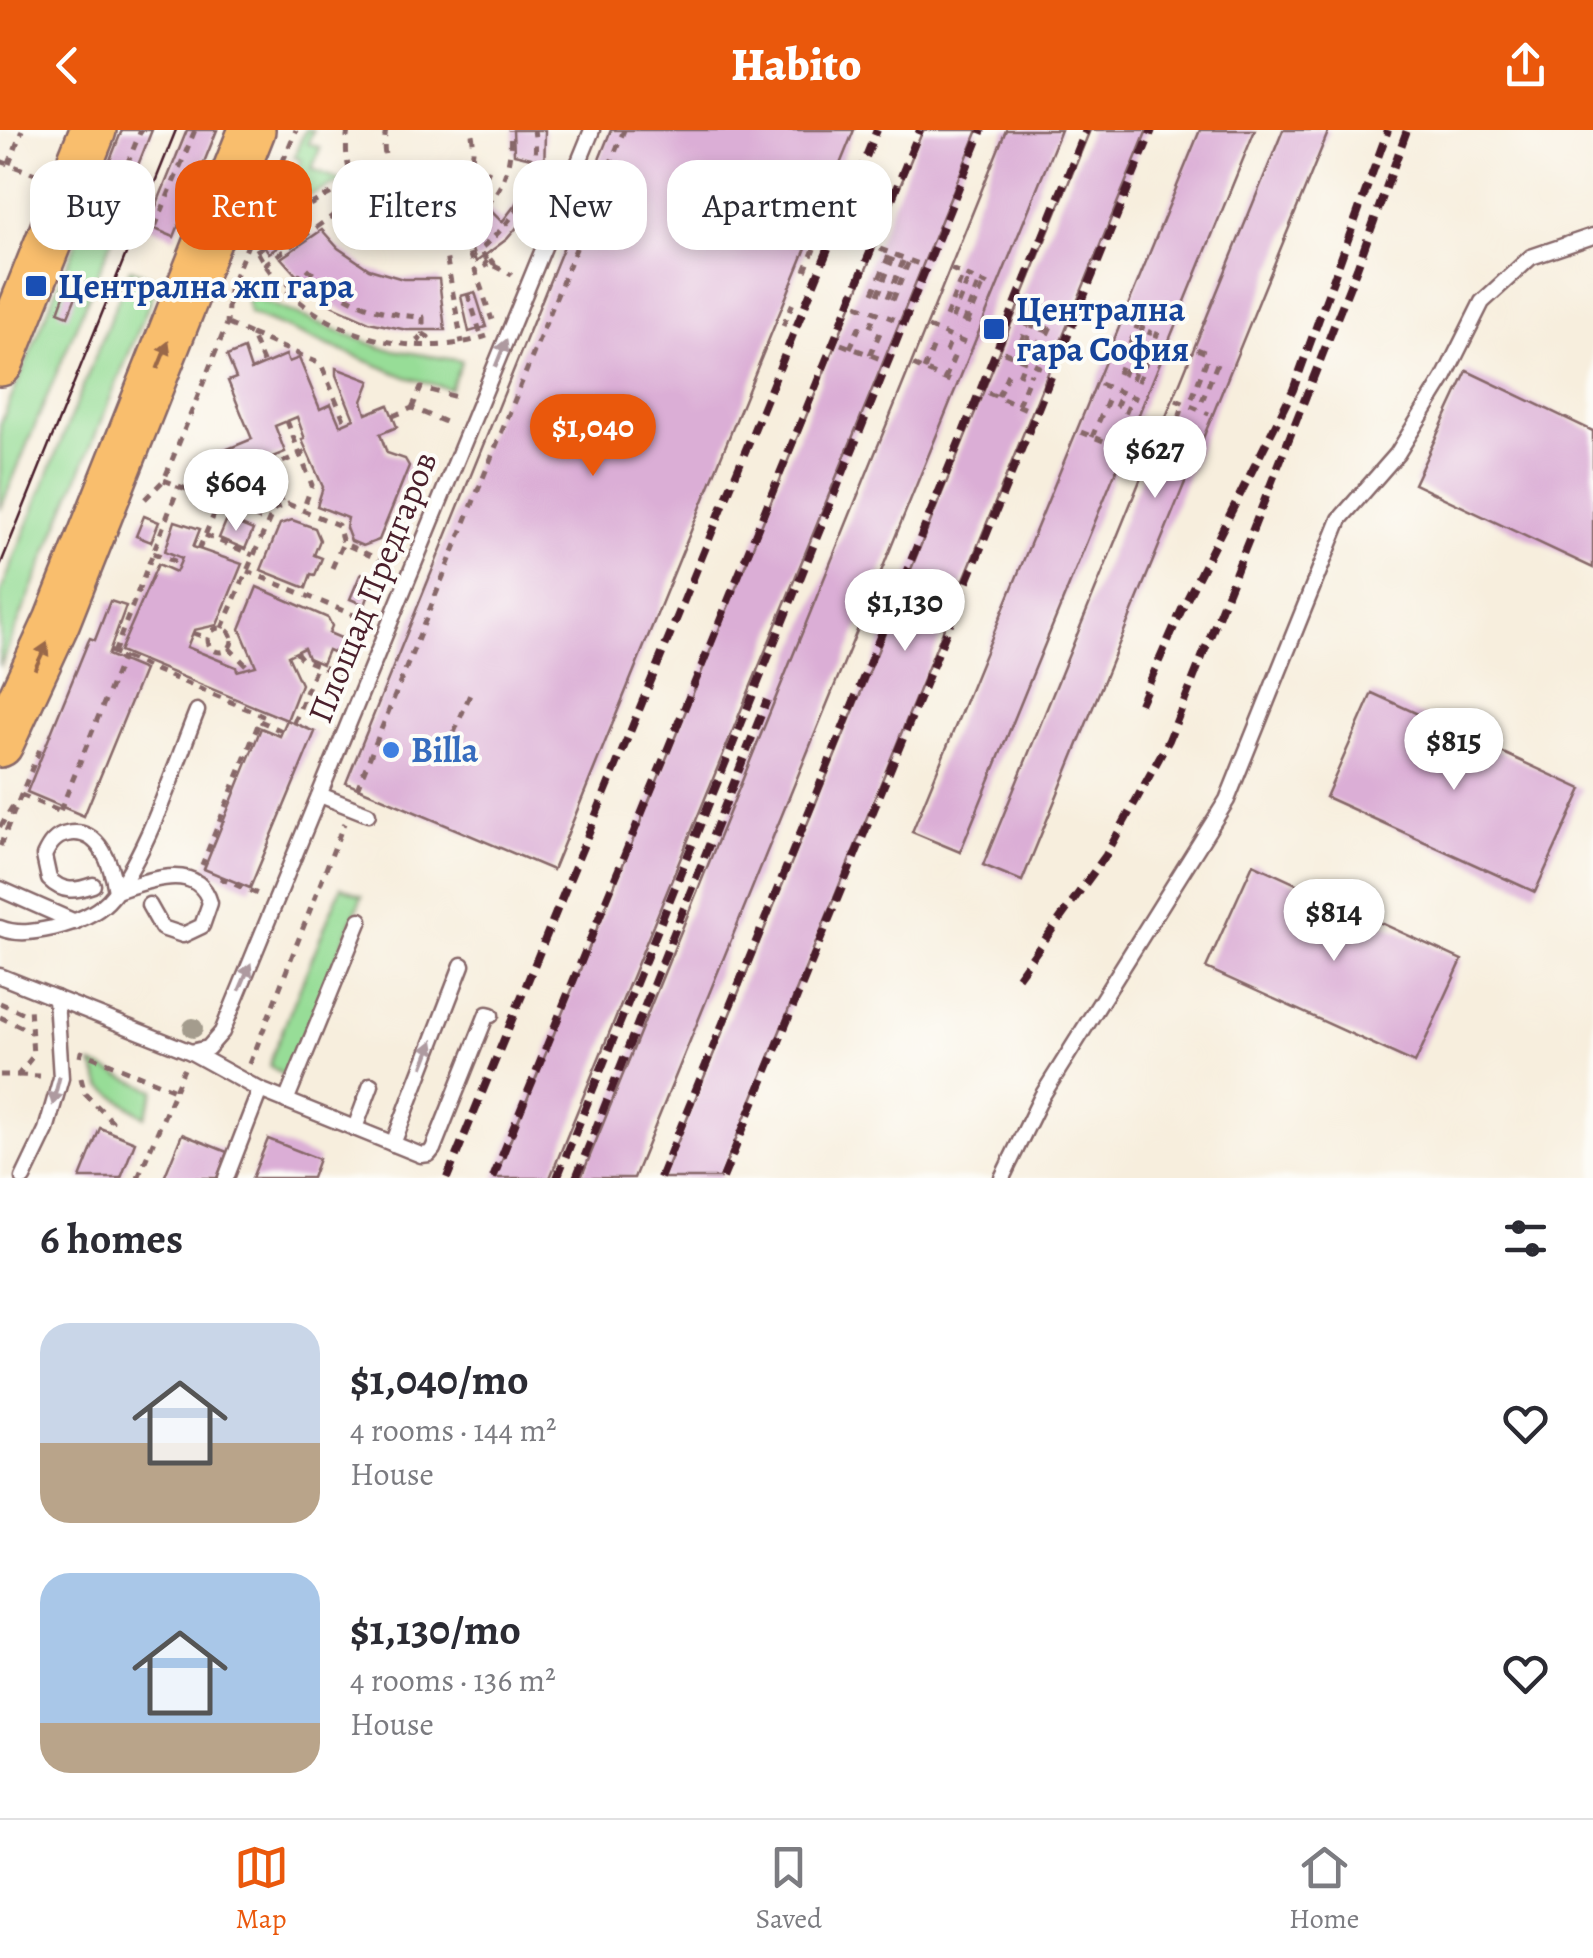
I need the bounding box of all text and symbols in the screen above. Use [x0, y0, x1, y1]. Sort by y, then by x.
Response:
text: Habito [731, 34, 862, 96]
icon: back [40, 38, 95, 93]
icon: share [1498, 38, 1553, 93]
chip: Buy [30, 160, 155, 250]
chip: Rent [175, 160, 312, 250]
chip: Filters [332, 160, 493, 250]
chip: New [513, 160, 647, 250]
chip: Apartment [667, 160, 892, 250]
place label: Централна жп гара [58, 262, 354, 310]
marker: Централна жп гара [23, 273, 49, 299]
place label: Централна гара София [1016, 285, 1189, 373]
marker: Централна гара София [981, 316, 1007, 342]
one-way arrow [493, 337, 509, 367]
one-way arrow [156, 340, 172, 370]
pin: $1,040 [512, 394, 674, 479]
text: $1,040 [552, 404, 634, 448]
pin: $627 [1096, 416, 1214, 501]
text: $627 [1126, 426, 1184, 470]
street label: Площад Предгаров [296, 444, 448, 730]
pin: $604 [177, 449, 295, 534]
text: $604 [206, 459, 267, 503]
pin: $1,130 [824, 569, 986, 654]
text: $1,130 [867, 579, 943, 623]
one-way arrow [33, 641, 49, 671]
pin: $815 [1395, 708, 1513, 793]
text: $815 [1426, 718, 1482, 762]
place label: Billa [411, 726, 478, 774]
marker: Billa [380, 739, 402, 761]
pin: $814 [1275, 879, 1393, 964]
text: $814 [1306, 889, 1362, 933]
one-way arrow [237, 962, 253, 992]
one-way arrow [420, 1039, 436, 1069]
one-way arrow [48, 1076, 63, 1107]
text: 6 homes [40, 1210, 183, 1267]
icon: filters [1498, 1211, 1553, 1266]
text: $1,040/mo [350, 1351, 529, 1408]
icon: home [120, 1363, 240, 1483]
icon: heart [1498, 1396, 1553, 1451]
text: 4 rooms · 144 m² [350, 1408, 557, 1452]
text: House [350, 1452, 434, 1496]
text: $1,130/mo [350, 1601, 521, 1658]
icon: home [120, 1613, 240, 1733]
icon: heart [1498, 1646, 1553, 1701]
text: 4 rooms · 136 m² [350, 1658, 556, 1702]
text: House [350, 1702, 434, 1746]
tab: Map [234, 1840, 289, 1938]
tab: Saved [756, 1840, 822, 1938]
tab: Home [1289, 1840, 1359, 1938]

